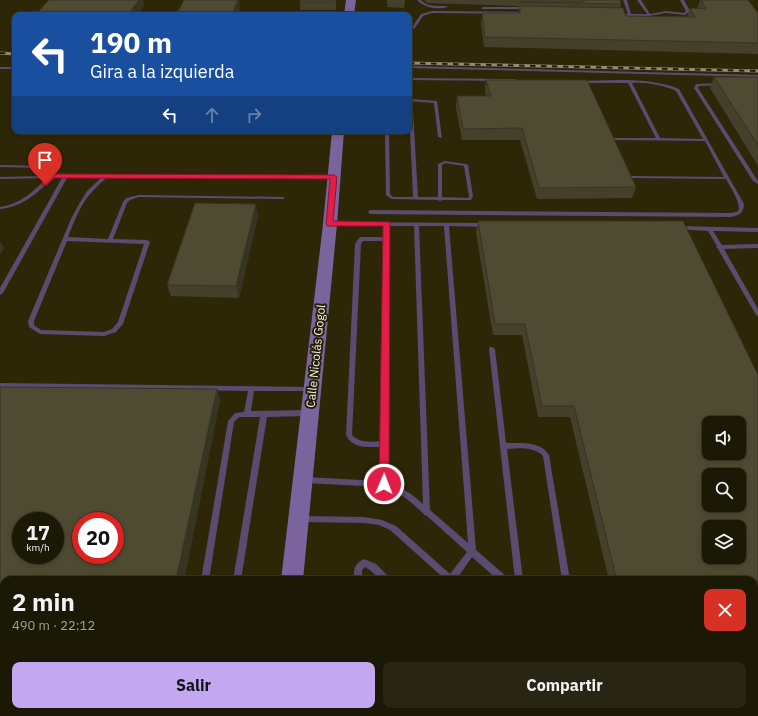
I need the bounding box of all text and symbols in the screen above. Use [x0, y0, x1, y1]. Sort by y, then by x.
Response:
text: 190 m [90, 24, 172, 61]
icon: left [24, 28, 76, 80]
text: Gira a la izquierda [90, 60, 234, 83]
icon: left [159, 104, 181, 126]
icon: ahead [201, 104, 223, 126]
icon: right [243, 104, 265, 126]
pin [28, 143, 62, 184]
icon: arrive [34, 149, 56, 171]
street label: Calle Nicolás Gogol [303, 304, 328, 408]
map controls [702, 416, 746, 564]
button: sound [702, 416, 746, 460]
position arrow [363, 463, 405, 505]
button: search [702, 468, 746, 512]
speed limit sign: 20 [72, 512, 124, 564]
text: 17 [26, 519, 50, 546]
button: layers [702, 520, 746, 564]
text: km/h [26, 541, 50, 554]
text: 2 min [12, 586, 75, 618]
button: close [704, 589, 746, 631]
text: 490 m · 22:12 [12, 617, 95, 634]
button: Salir [12, 662, 375, 708]
button: Compartir [383, 662, 746, 708]

